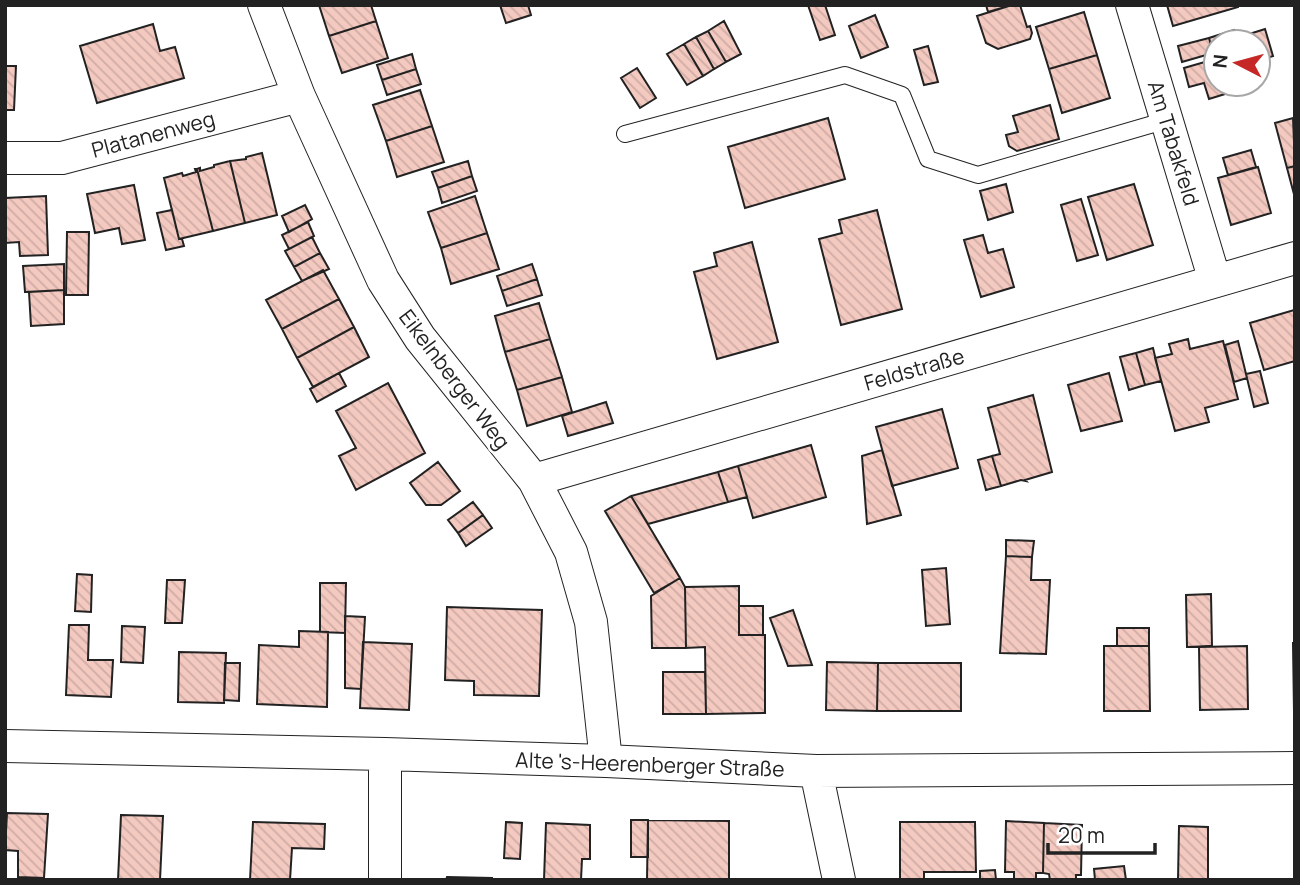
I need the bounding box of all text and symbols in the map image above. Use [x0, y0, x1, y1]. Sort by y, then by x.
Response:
north arrow [1202, 28, 1272, 98]
text: N [1206, 53, 1234, 69]
street label: Am Tabakfeld [1142, 77, 1206, 209]
street label: Platanenweg [88, 104, 218, 164]
street label: Eikelnberger Weg [393, 303, 517, 455]
street label: Feldstraße [861, 341, 967, 397]
street label: Alte 's-Heerenberger Straße [515, 745, 785, 783]
scale bar [1048, 812, 1155, 856]
text: 20 m [1058, 821, 1105, 849]

